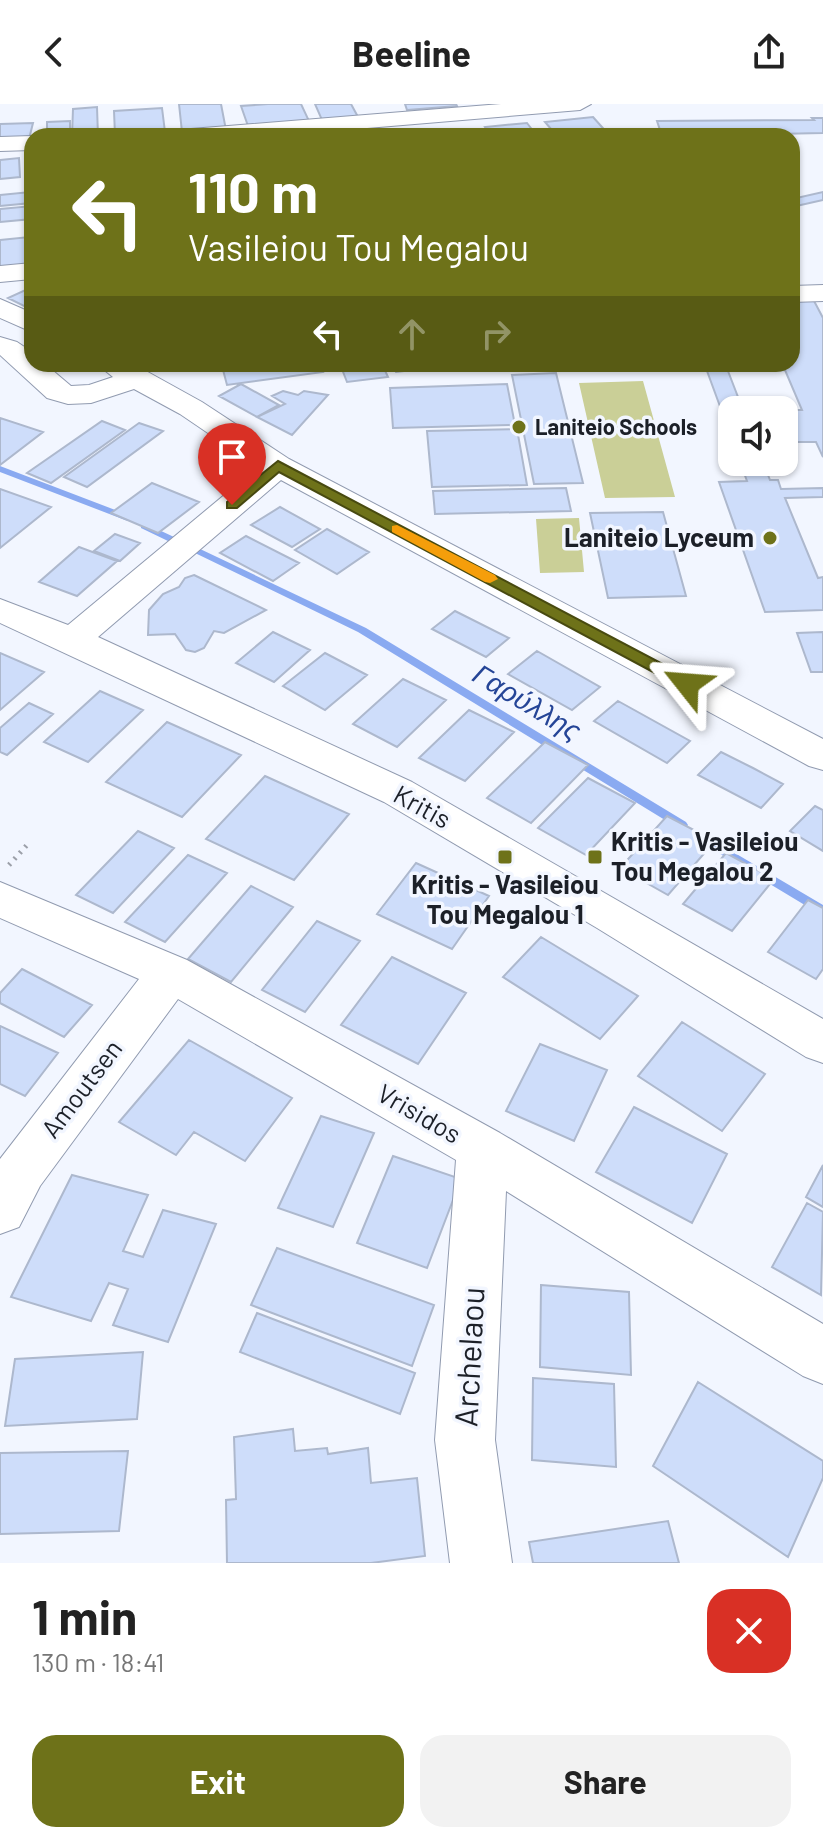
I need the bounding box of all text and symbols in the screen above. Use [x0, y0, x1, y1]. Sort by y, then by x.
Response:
icon: back [32, 30, 76, 74]
icon: share [747, 30, 791, 74]
text: Beeline [352, 31, 471, 74]
text: 110 m [188, 157, 318, 224]
icon: left [56, 160, 160, 264]
text: Vasileiou Tou Megalou [188, 225, 529, 268]
icon: left [306, 312, 350, 356]
icon: ahead [390, 312, 434, 356]
icon: right [474, 312, 518, 356]
map controls [718, 396, 798, 476]
button: sound [718, 396, 798, 476]
place label: Laniteio Schools [535, 413, 697, 439]
marker: Laniteio Schools [510, 418, 528, 436]
pin [198, 423, 266, 505]
icon: arrive [210, 435, 254, 479]
place label: Laniteio Lyceum [564, 521, 754, 552]
marker: Laniteio Lyceum [761, 529, 779, 547]
position arrow [645, 642, 729, 726]
water label: Γαρύλλης [467, 656, 588, 747]
street label: Kritis [389, 777, 457, 834]
place label: Kritis - Vasileiou Tou Megalou 2 [611, 825, 798, 886]
marker: Kritis - Vasileiou Tou Megalou 1 [496, 848, 514, 866]
marker: Kritis - Vasileiou Tou Megalou 2 [586, 848, 604, 866]
place label: Kritis - Vasileiou Tou Megalou 1 [411, 868, 599, 929]
street label: Amoutsen [34, 1033, 128, 1143]
street label: Vrisidos [373, 1076, 467, 1149]
street label: Archelaou [445, 1286, 491, 1428]
text: 1 min [32, 1587, 137, 1645]
button: close [707, 1589, 791, 1673]
text: 130 m · 18:41 [32, 1646, 164, 1677]
button: Exit [32, 1735, 404, 1827]
button: Share [420, 1735, 791, 1827]

